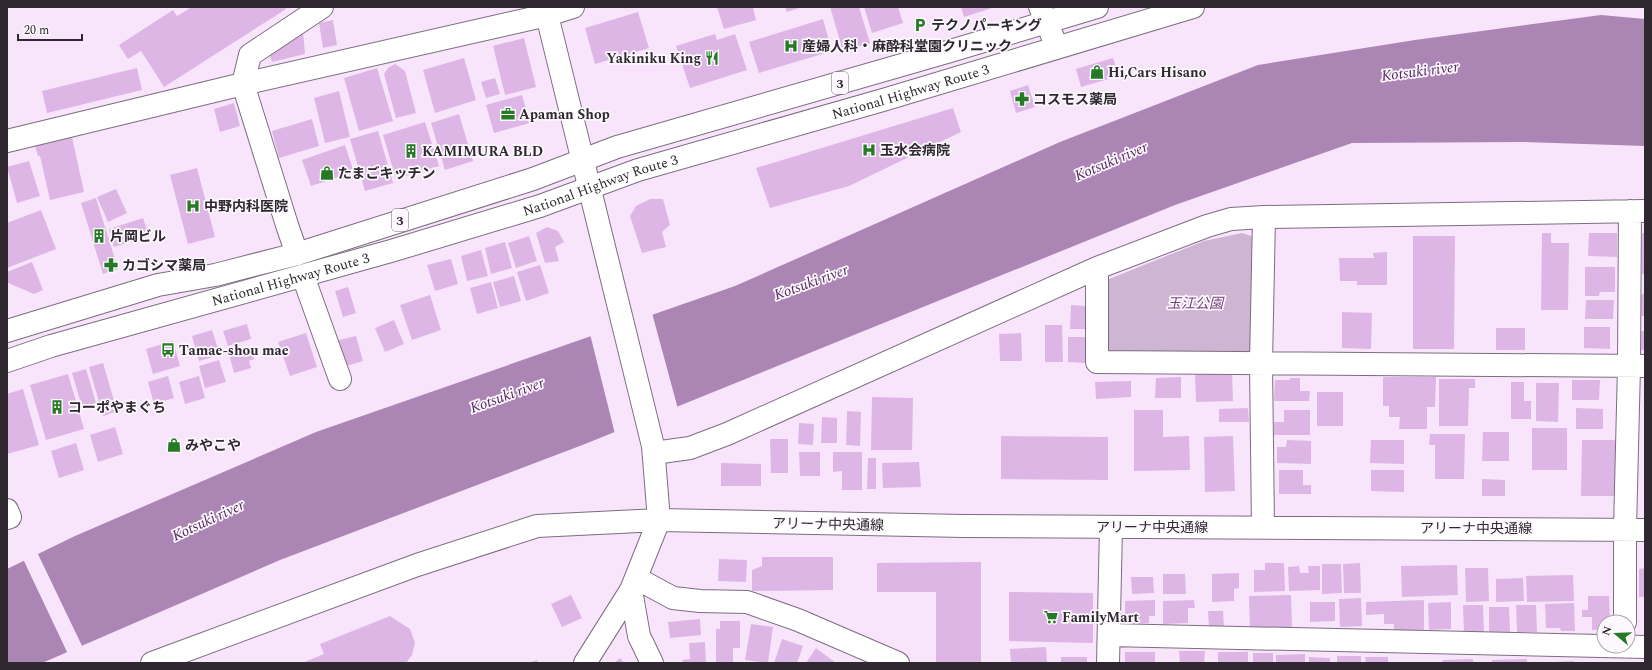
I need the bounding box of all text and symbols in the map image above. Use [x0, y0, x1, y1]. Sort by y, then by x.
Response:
place label: テクノパーキング [931, 15, 1042, 36]
scale bar [18, 16, 82, 42]
parking icon: テクノパーキング [912, 17, 928, 33]
text: 20 m [24, 21, 49, 40]
place label: 産婦人科・麻酔科堂園クリニック [802, 36, 1012, 57]
hospital icon: 産婦人科・麻酔科堂園クリニック [783, 38, 799, 54]
place label: Yakiniku King [606, 48, 701, 69]
restaurant icon: Yakiniku King [704, 50, 720, 66]
water label: Kotsuki river [1380, 55, 1461, 88]
street label: National Highway Route 3 [829, 59, 992, 125]
place label: Hi,Cars Hisano [1108, 62, 1207, 83]
shop icon: Hi,Cars Hisano [1089, 64, 1105, 80]
road number: 3 [832, 72, 848, 94]
place label: コスモス薬局 [1033, 89, 1117, 110]
pharmacy icon: コスモス薬局 [1014, 91, 1030, 107]
place label: Apaman Shop [519, 104, 610, 125]
office icon: Apaman Shop [500, 106, 516, 122]
water label: Kotsuki river [1071, 135, 1152, 187]
place label: 玉水会病院 [880, 140, 950, 161]
place label: KAMIMURA BLD [422, 141, 543, 162]
hospital icon: 玉水会病院 [861, 142, 877, 158]
building icon: KAMIMURA BLD [403, 143, 419, 159]
street label: National Highway Route 3 [520, 149, 680, 222]
place label: たまごキッチン [338, 163, 436, 184]
shop icon: たまごキッチン [319, 165, 335, 181]
place label: 中野内科医院 [204, 196, 288, 217]
hospital icon: 中野内科医院 [185, 198, 201, 214]
road number: 3 [392, 209, 408, 231]
place label: 片岡ビル [110, 226, 166, 247]
building icon: 片岡ビル [91, 228, 107, 244]
street label: National Highway Route 3 [209, 248, 372, 312]
place label: カゴシマ薬局 [122, 255, 206, 276]
pharmacy icon: カゴシマ薬局 [103, 257, 119, 273]
water label: Kotsuki river [771, 258, 852, 307]
park label: 玉江公園 [1167, 293, 1225, 314]
place label: Tamae-shou mae [179, 340, 289, 361]
bus stop icon: Tamae-shou mae [160, 342, 176, 358]
water label: Kotsuki river [467, 371, 548, 420]
place label: コーポやまぐち [68, 397, 166, 418]
building icon: コーポやまぐち [49, 399, 65, 415]
place label: みやこや [185, 435, 241, 456]
shop icon: みやこや [166, 437, 182, 453]
water label: Kotsuki river [168, 493, 249, 547]
street label: アリーナ中央通線 [772, 513, 884, 536]
street label: アリーナ中央通線 [1096, 517, 1208, 538]
street label: アリーナ中央通線 [1420, 518, 1532, 539]
place label: FamilyMart [1062, 607, 1139, 628]
supermarket icon: FamilyMart [1043, 609, 1059, 625]
north arrow [1596, 614, 1636, 654]
text: N [1598, 624, 1617, 638]

